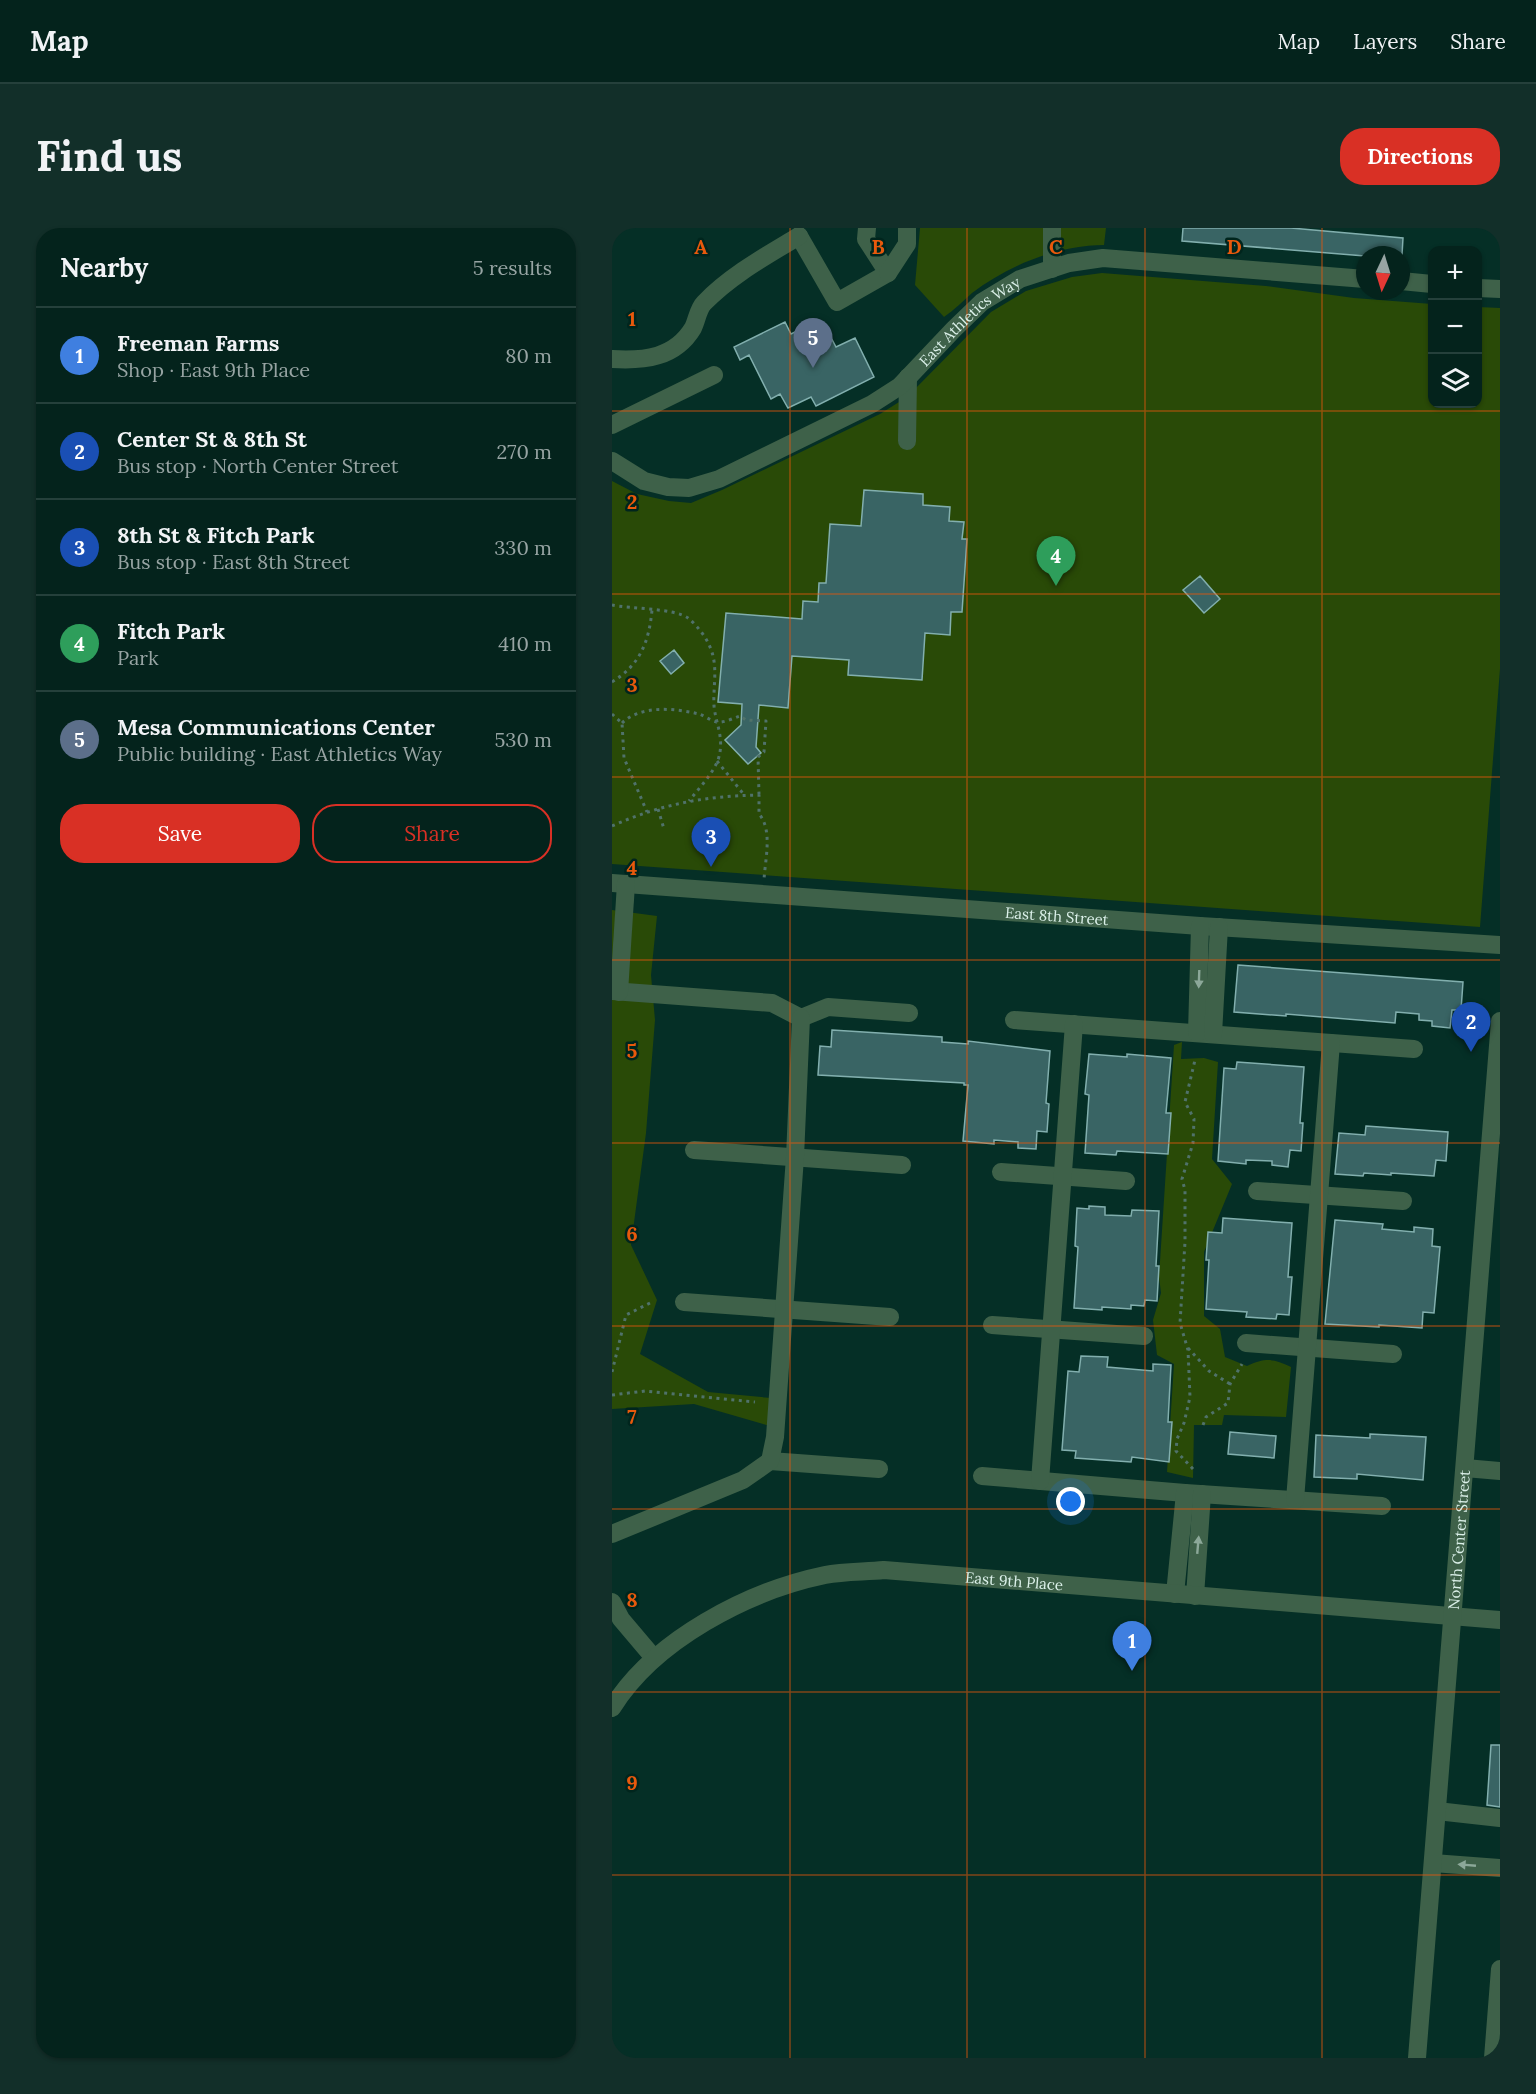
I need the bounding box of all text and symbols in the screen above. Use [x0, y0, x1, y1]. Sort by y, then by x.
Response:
text: Map [30, 23, 89, 59]
text: Map [1277, 28, 1320, 55]
text: Layers [1353, 28, 1417, 55]
text: Share [1450, 28, 1506, 55]
button: Directions [1340, 128, 1500, 185]
text: Find us [36, 129, 182, 183]
text: A [694, 234, 708, 259]
text: B [871, 234, 885, 259]
text: C [1049, 234, 1063, 259]
text: D [1226, 234, 1242, 259]
north arrow [1356, 246, 1410, 300]
map controls [1428, 246, 1482, 408]
button: + [1428, 246, 1482, 300]
text: Nearby [60, 251, 148, 284]
text: 5 results [473, 255, 552, 280]
street label: East Athletics Way [914, 272, 1023, 370]
button: − [1428, 300, 1482, 354]
text: 1 [628, 306, 636, 331]
pin: 5 [794, 318, 832, 368]
text: Freeman Farms [117, 329, 280, 357]
text: 1 [75, 343, 84, 368]
text: 80 m [505, 343, 552, 368]
button: layers [1428, 354, 1482, 408]
text: Shop · East 9th Place [117, 357, 310, 382]
text: Center St & 8th St [117, 425, 307, 453]
text: 2 [74, 439, 85, 464]
text: 270 m [496, 439, 552, 464]
text: Bus stop · North Center Street [117, 453, 398, 478]
text: 2 [627, 489, 637, 514]
text: 8th St & Fitch Park [117, 521, 315, 549]
text: 3 [74, 535, 85, 560]
text: 330 m [494, 535, 552, 560]
pin: 4 [1036, 536, 1076, 586]
text: Bus stop · East 8th Street [117, 549, 350, 574]
text: Fitch Park [117, 617, 225, 645]
text: 4 [74, 631, 85, 656]
text: 410 m [498, 631, 552, 656]
text: Park [117, 645, 159, 670]
text: 3 [626, 672, 638, 697]
text: Mesa Communications Center [117, 713, 435, 741]
text: 5 [74, 727, 85, 752]
text: 530 m [494, 727, 552, 752]
text: Public building · East Athletics Way [117, 741, 442, 766]
button: Save [60, 804, 300, 863]
button: Share [312, 804, 552, 863]
pin: 3 [692, 818, 730, 867]
text: 4 [627, 855, 638, 880]
street label: East 8th Street [1004, 902, 1109, 929]
one-way arrow [1194, 970, 1204, 989]
pin: 2 [1452, 1002, 1490, 1052]
text: 5 [627, 1038, 638, 1063]
text: 6 [626, 1221, 638, 1246]
text: 7 [627, 1404, 637, 1429]
street label: North Center Street [1443, 1469, 1474, 1610]
your location [1056, 1487, 1085, 1516]
one-way arrow [1193, 1536, 1202, 1555]
street label: East 9th Place [964, 1567, 1064, 1594]
text: 8 [626, 1587, 638, 1612]
pin: 1 [1112, 1622, 1152, 1671]
text: 9 [626, 1770, 638, 1795]
one-way arrow [1457, 1860, 1476, 1870]

